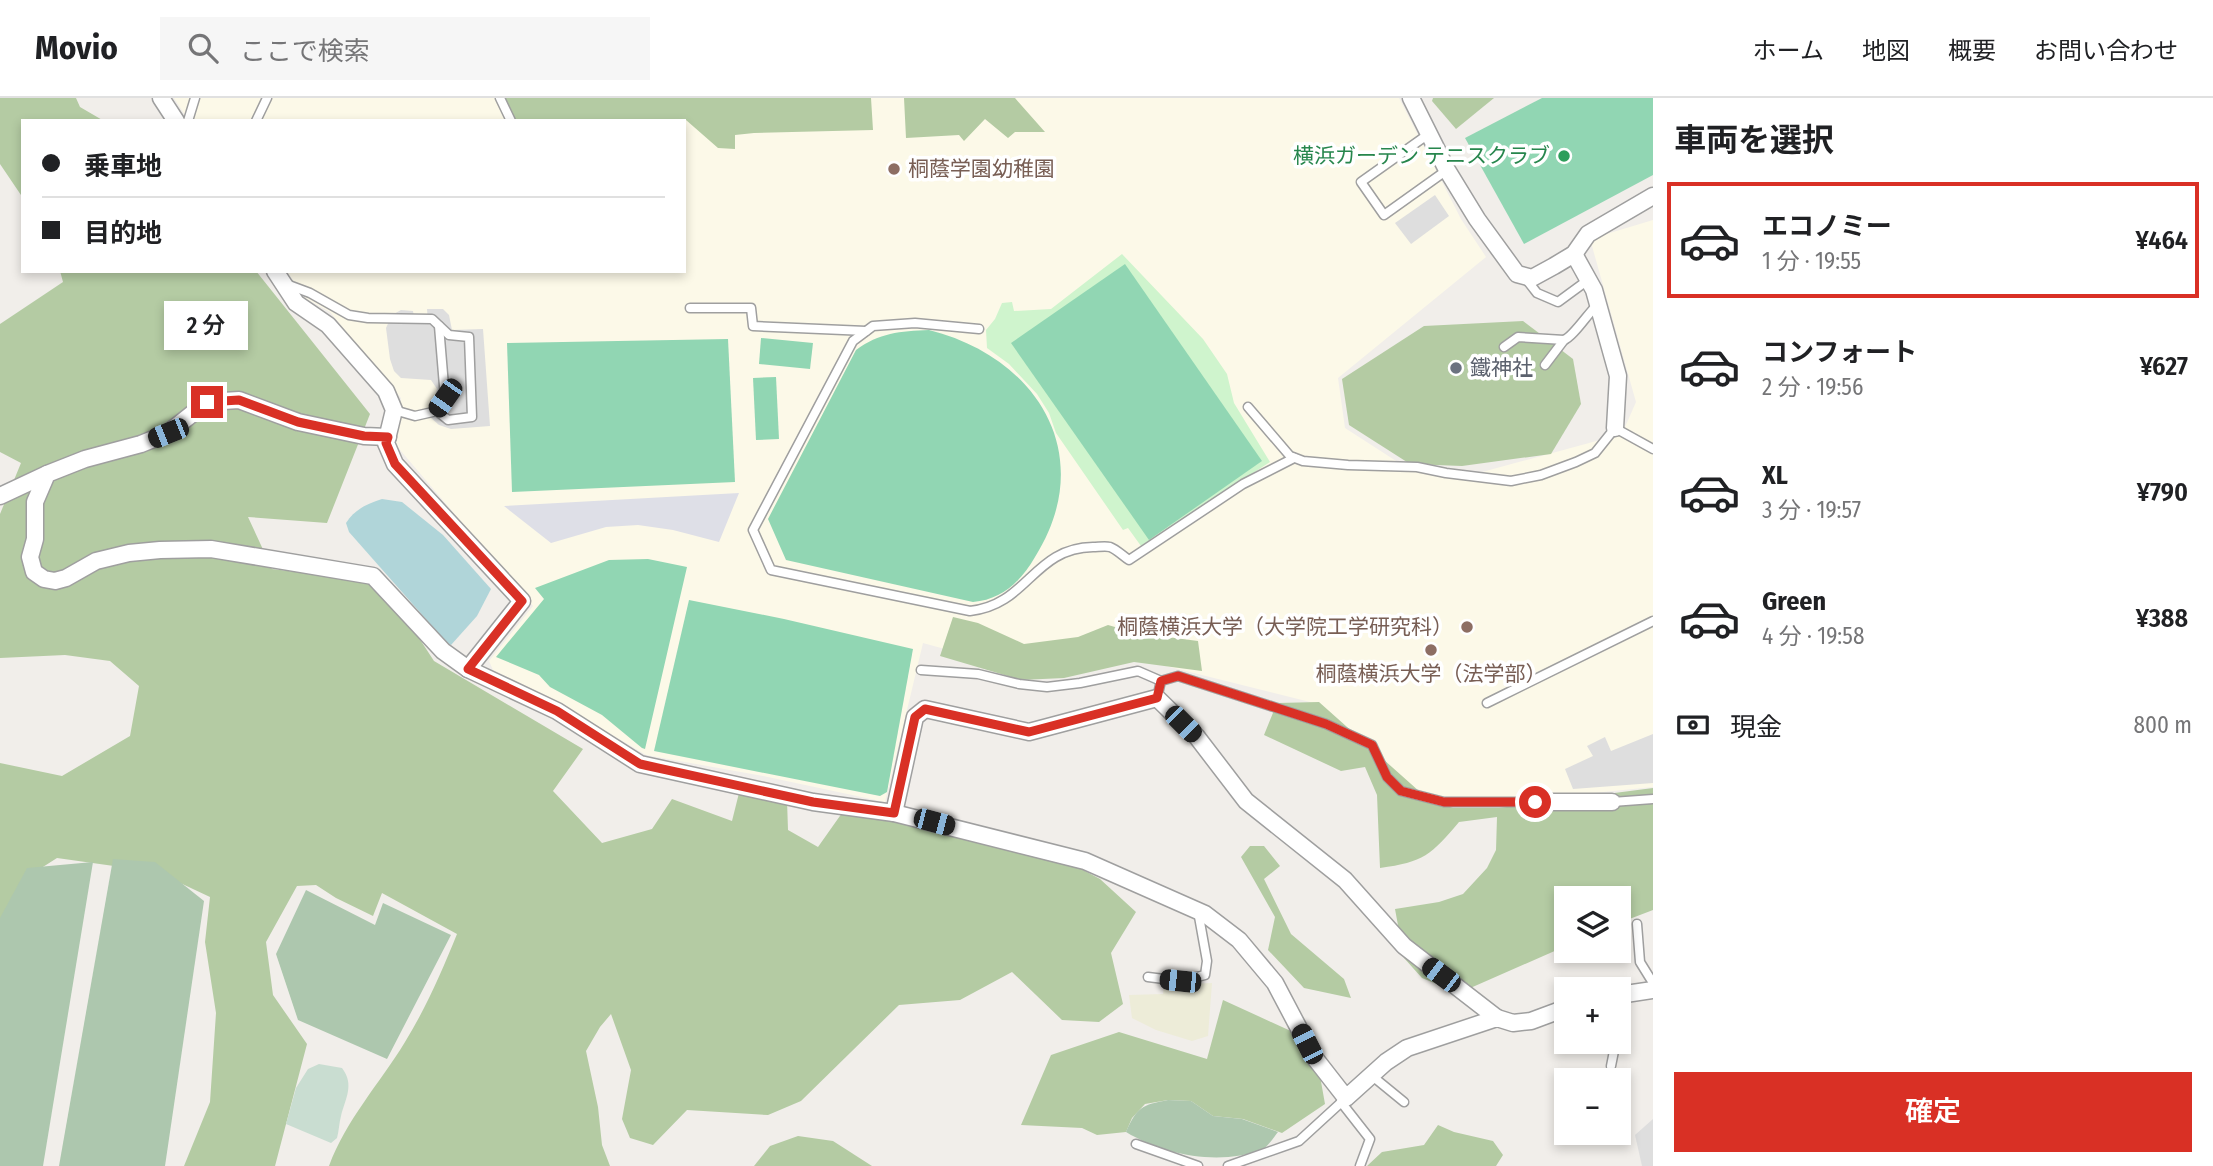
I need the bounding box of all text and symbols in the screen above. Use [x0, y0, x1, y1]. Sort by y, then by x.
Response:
search box [160, 17, 650, 80]
text: Movio [35, 28, 118, 68]
icon: search [184, 29, 222, 67]
text: ここで検索 [240, 36, 370, 67]
text: ホーム [1753, 37, 1824, 65]
text: 地図 [1862, 37, 1910, 65]
text: 概要 [1948, 37, 1996, 65]
text: お問い合わせ [2034, 37, 2178, 65]
text: 車両を選択 [1674, 121, 1834, 159]
place label: 横浜ガーデン テニスクラブ [1293, 143, 1550, 169]
marker: 横浜ガーデン テニスクラブ [1556, 148, 1572, 164]
text: 乗車地 [84, 151, 162, 182]
place label: 桐蔭学園幼稚園 [908, 156, 1055, 182]
marker: 桐蔭学園幼稚園 [886, 161, 902, 177]
icon: car [1678, 209, 1741, 272]
text: エコノミー [1762, 211, 1892, 242]
text: 目的地 [84, 218, 162, 249]
text: ¥464 [2135, 225, 2188, 256]
text: 1 分 · 19:55 [1762, 247, 1861, 275]
callout: 2 分 [165, 300, 249, 350]
text: 2 分 [187, 311, 225, 339]
icon: car [1678, 335, 1741, 398]
text: コンフォート [1762, 337, 1917, 368]
text: ¥627 [2140, 351, 2188, 382]
place label: 鐵神社 [1470, 355, 1533, 381]
marker: 鐵神社 [1448, 360, 1464, 376]
text: 2 分 · 19:56 [1762, 373, 1863, 401]
car [425, 375, 466, 421]
route end [191, 386, 223, 418]
car [145, 415, 192, 451]
text: XL [1762, 460, 1788, 491]
icon: car [1678, 461, 1741, 524]
text: ¥790 [2137, 477, 2188, 508]
text: 3 分 · 19:57 [1762, 496, 1861, 524]
text: Green [1762, 586, 1826, 617]
icon: car [1678, 587, 1741, 650]
text: ¥388 [2136, 603, 2188, 634]
place label: 桐蔭横浜大学（大学院工学研究科） [1117, 614, 1453, 640]
marker: 桐蔭横浜大学（大学院工学研究科） [1459, 619, 1475, 635]
text: 4 分 · 19:58 [1762, 622, 1864, 650]
marker: 桐蔭横浜大学（法学部） [1423, 642, 1439, 658]
place label: 桐蔭横浜大学（法学部） [1316, 661, 1547, 687]
car [1161, 702, 1206, 746]
icon: cash [1674, 706, 1712, 744]
text: 800 m [2133, 711, 2192, 739]
text: 現金 [1730, 712, 1782, 743]
route start [1519, 786, 1551, 818]
car [911, 806, 958, 838]
map controls [1554, 886, 1631, 1145]
button: layers [1554, 886, 1631, 963]
car [1418, 954, 1465, 996]
car [1159, 968, 1202, 994]
button: + [1554, 977, 1631, 1054]
car [1289, 1021, 1326, 1067]
button: − [1554, 1068, 1631, 1145]
button: 確定 [1674, 1072, 2192, 1152]

